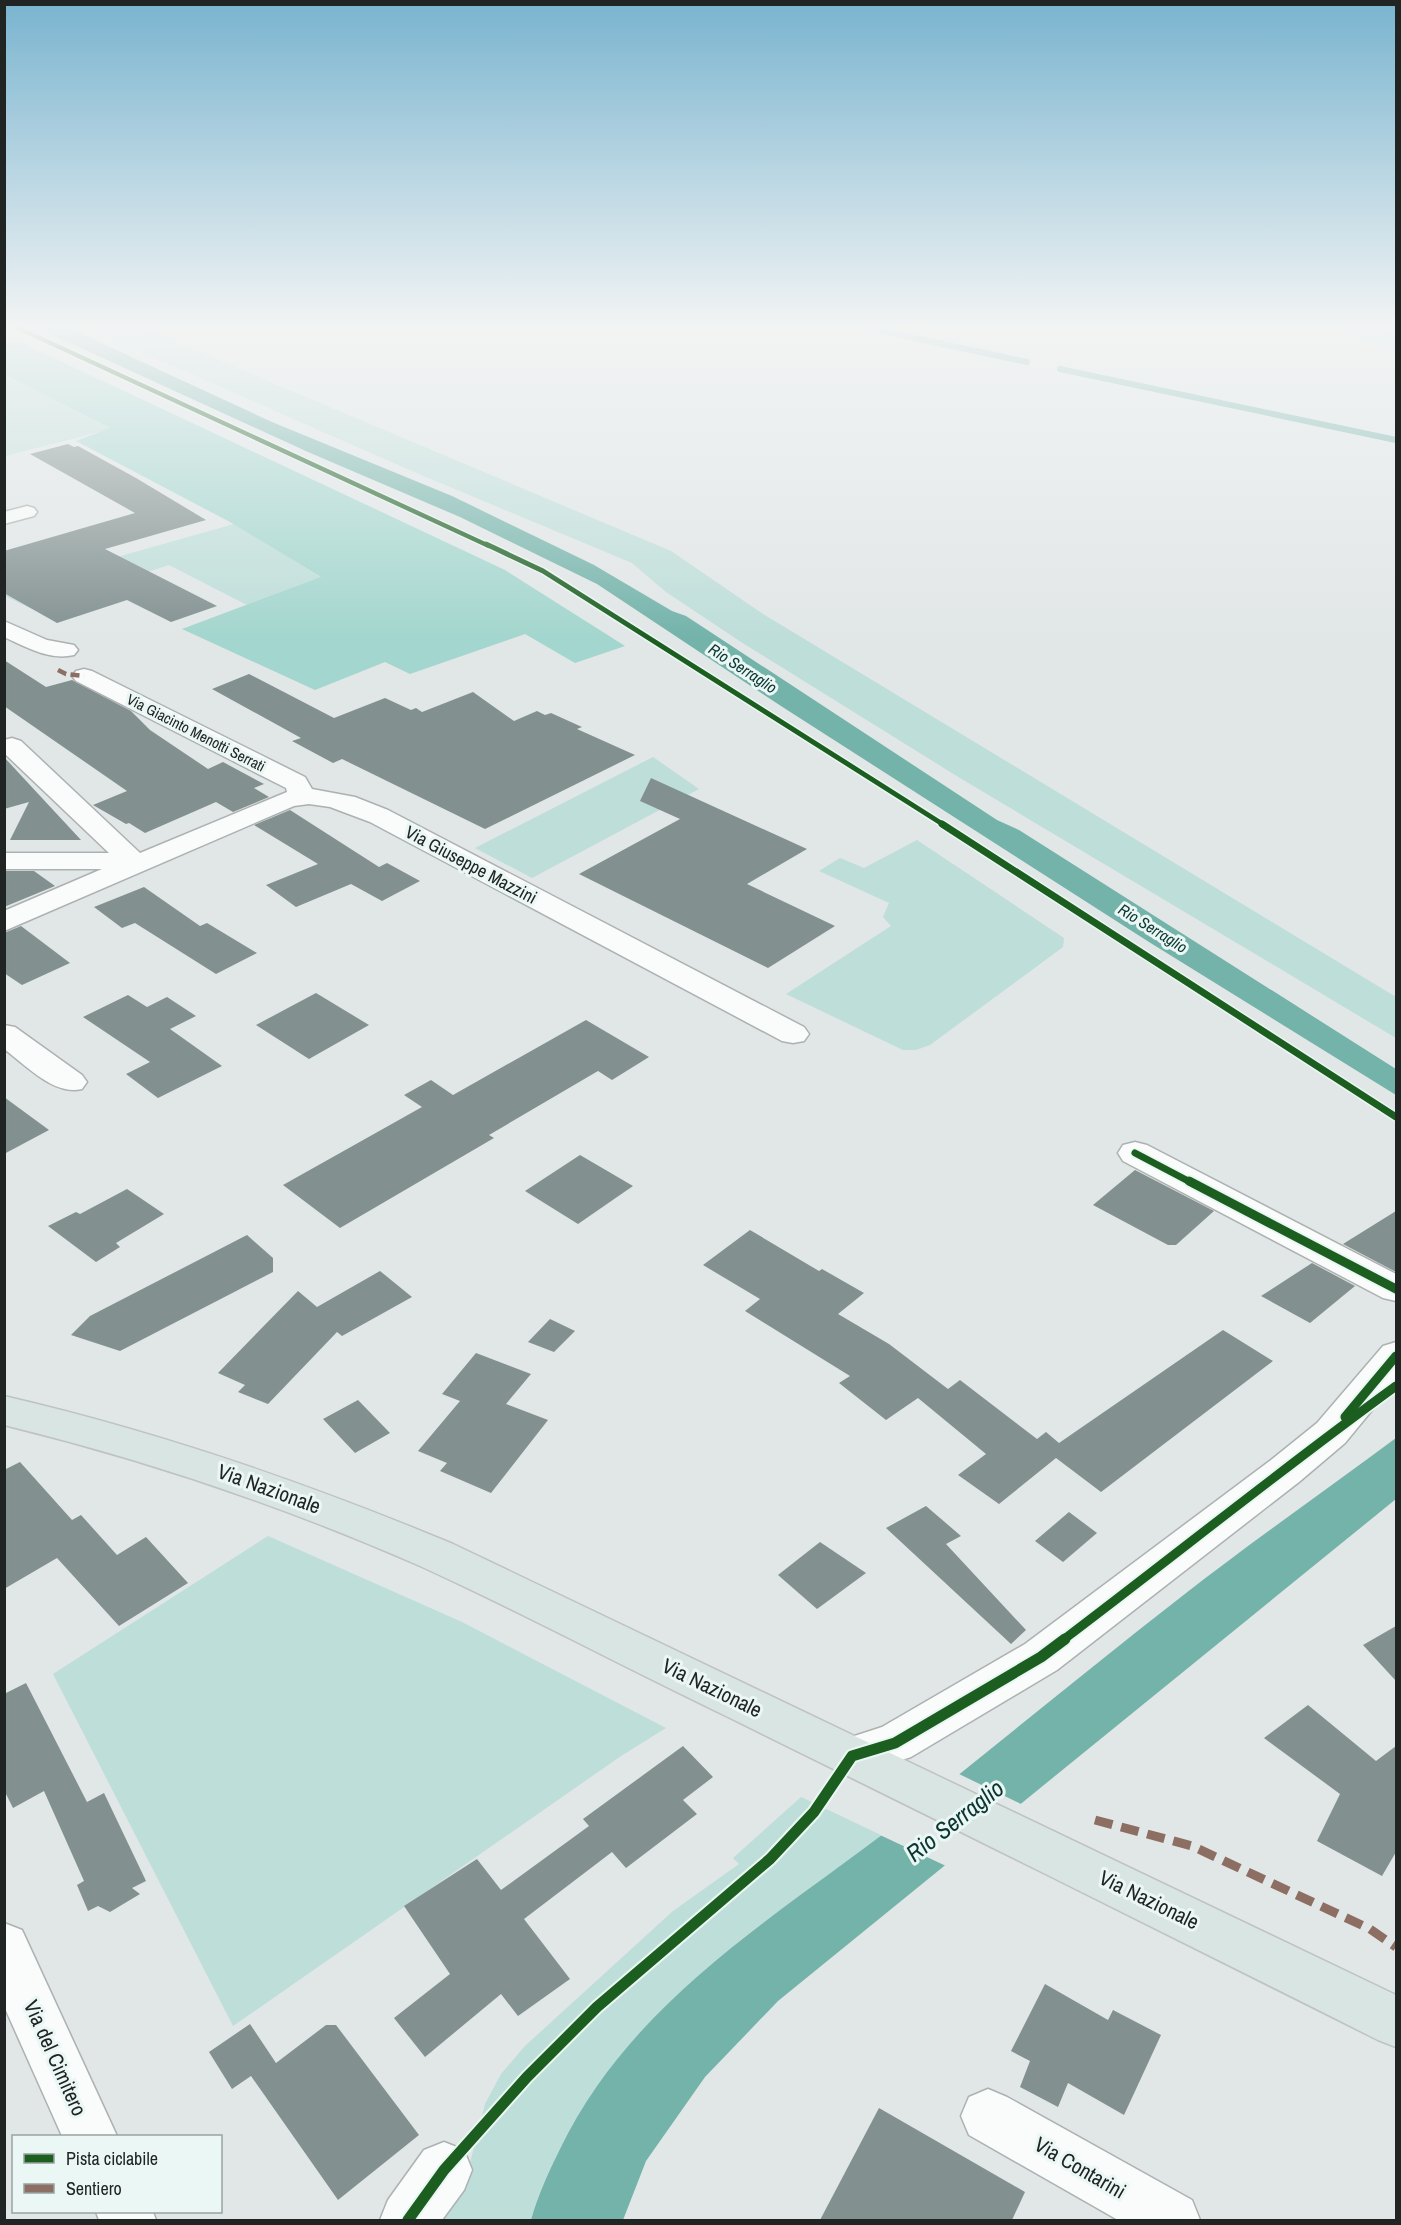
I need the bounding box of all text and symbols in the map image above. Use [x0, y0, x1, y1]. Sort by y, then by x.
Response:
water label: Rio Serraglio [705, 638, 781, 698]
street label: Via Giacinto Menotti Serrati [123, 688, 269, 777]
street label: Via Giuseppe Mazzini [401, 819, 541, 910]
water label: Rio Serraglio [1114, 898, 1192, 958]
street label: Via Nazionale [214, 1456, 325, 1521]
street label: Via Nazionale [657, 1651, 767, 1724]
water label: Rio Serraglio [899, 1772, 1010, 1869]
street label: Via Nazionale [1094, 1863, 1204, 1936]
street label: Via del Cimitero [17, 1995, 94, 2120]
street label: Via Contarini [1029, 2130, 1131, 2205]
legend [12, 2135, 222, 2213]
text: Pista ciclabile [66, 2146, 158, 2171]
text: Sentiero [66, 2176, 122, 2201]

